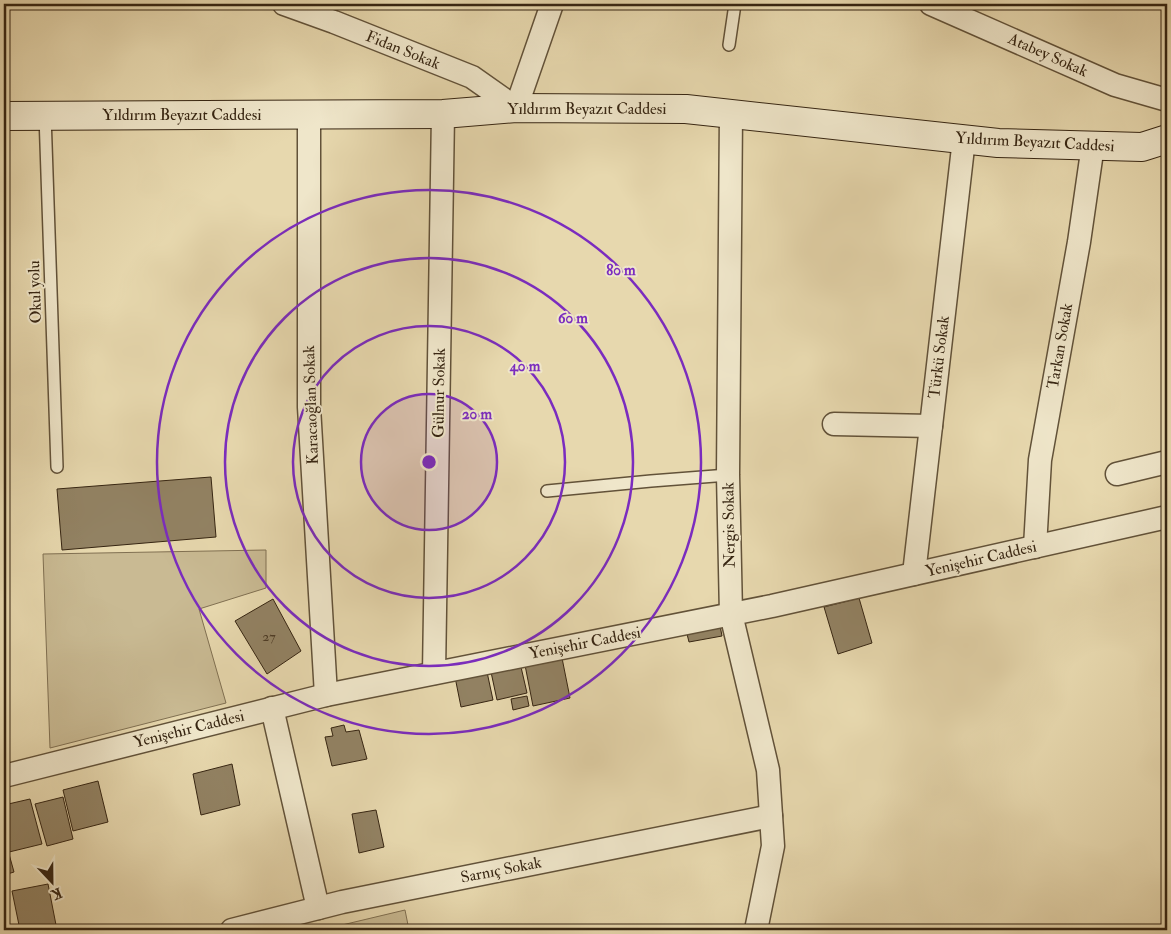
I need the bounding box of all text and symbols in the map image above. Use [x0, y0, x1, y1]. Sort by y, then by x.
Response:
street label: Fidan Sokak [363, 26, 443, 74]
street label: Atabey Sokak [1004, 28, 1091, 82]
street label: Yıldırım Beyazıt Caddesi [507, 99, 667, 119]
street label: Yıldırım Beyazıt Caddesi [102, 105, 262, 125]
street label: Yıldırım Beyazıt Caddesi [955, 128, 1115, 156]
street label: Okul yolu [24, 260, 46, 324]
text: 80 m [606, 261, 636, 280]
street label: Tarkan Sokak [1043, 301, 1077, 390]
text: 60 m [558, 309, 588, 328]
street label: Türkü Sokak [924, 314, 954, 399]
street label: Karacaoğlan Sokak [299, 345, 323, 465]
street label: Gülnur Sokak [428, 348, 450, 438]
text: 40 m [509, 357, 541, 376]
text: 20 m [462, 405, 492, 424]
centre of rings [420, 453, 438, 471]
street label: Nergis Sokak [718, 482, 740, 568]
street label: Yenişehir Caddesi [924, 537, 1038, 581]
street label: Yenişehir Caddesi [528, 622, 642, 664]
house number: 27 [262, 628, 276, 645]
street label: Yenişehir Caddesi [132, 706, 246, 752]
street label: Sarnıç Sokak [459, 852, 544, 888]
north arrow [28, 856, 78, 906]
text: K [48, 884, 64, 904]

